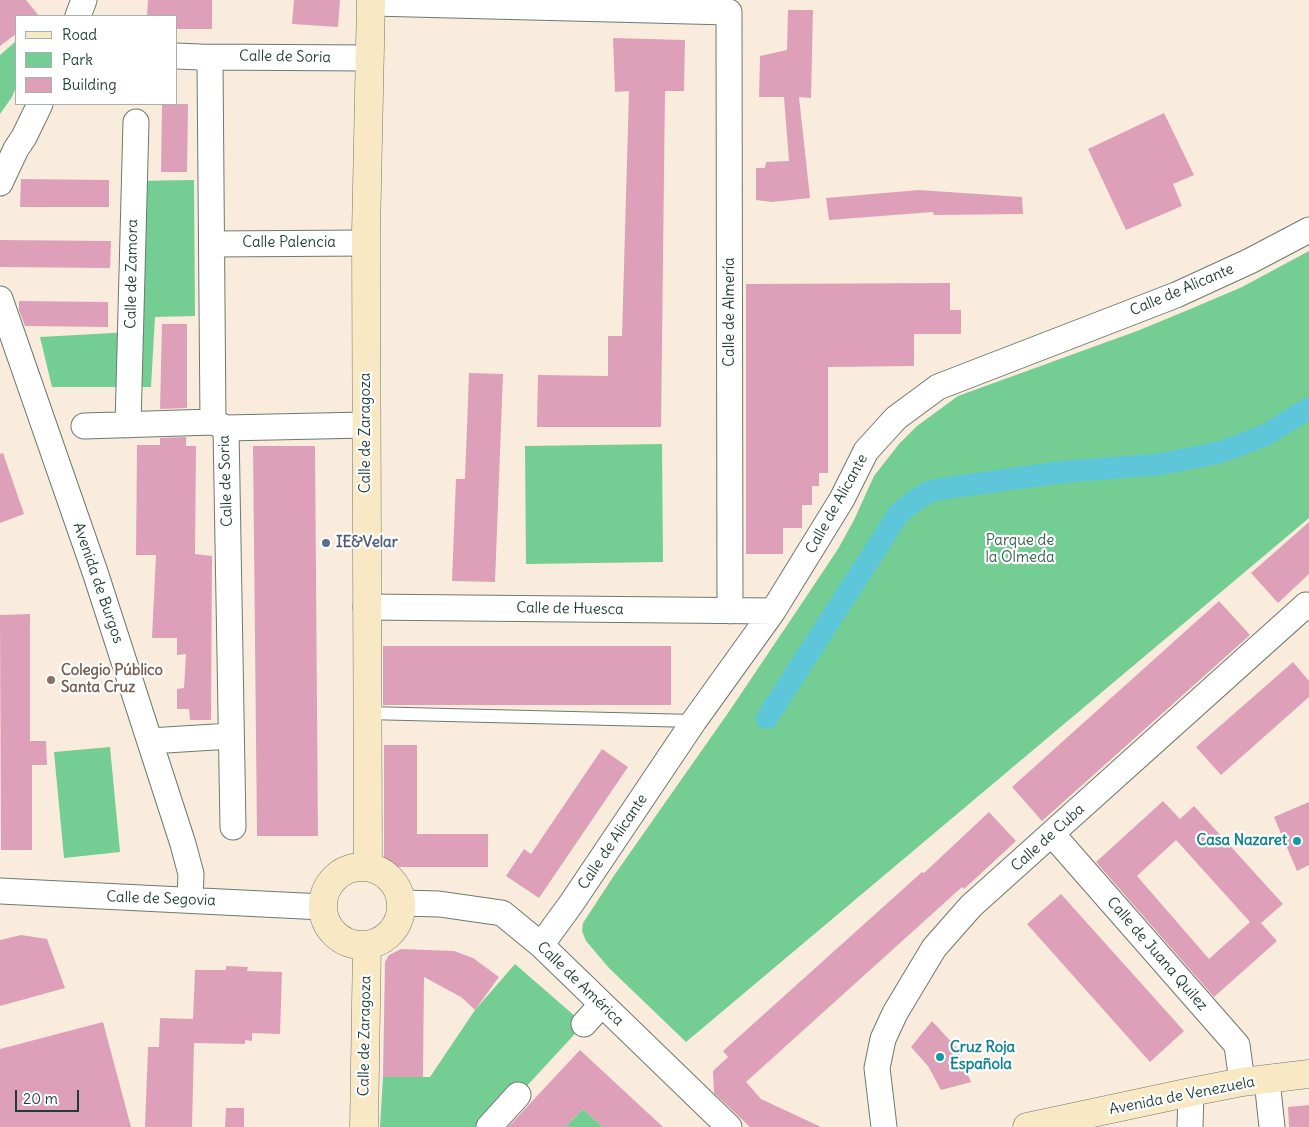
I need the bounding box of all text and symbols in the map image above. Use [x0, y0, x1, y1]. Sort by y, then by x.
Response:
legend [15, 15, 178, 105]
text: Road [62, 25, 97, 44]
street label: Calle de Soria [239, 47, 331, 67]
text: Park [62, 50, 93, 69]
text: Building [62, 75, 117, 94]
street label: Calle de Zamora [122, 219, 142, 329]
street label: Calle Palencia [242, 234, 336, 252]
street label: Calle de Almería [721, 257, 739, 367]
street label: Calle de Alicante [1127, 260, 1237, 320]
street label: Calle de Zaragoza [357, 373, 375, 493]
street label: Calle de Soria [215, 435, 237, 527]
street label: Calle de Alicante [802, 451, 872, 557]
street label: Avenida de Burgos [69, 520, 127, 646]
park label: Parque de la Olmeda [985, 532, 1055, 567]
place label: IE&Velar [336, 534, 398, 552]
marker: IE&Velar [320, 537, 332, 549]
street label: Calle de Huesca [516, 599, 624, 619]
place label: Colegio Público Santa Cruz [61, 662, 163, 697]
marker: Colegio Público Santa Cruz [45, 674, 57, 686]
street label: Calle de Alicante [574, 791, 652, 893]
street label: Calle de Cuba [1008, 800, 1088, 876]
place label: Casa Nazaret [1196, 832, 1287, 850]
marker: Casa Nazaret [1291, 835, 1303, 847]
street label: Calle de Segovia [106, 888, 216, 910]
street label: Calle de Juana Quilez [1103, 893, 1211, 1015]
street label: Calle de América [533, 938, 627, 1030]
street label: Calle de Zaragoza [355, 976, 375, 1096]
place label: Cruz Roja Española [950, 1039, 1015, 1074]
marker: Cruz Roja Española [934, 1051, 946, 1063]
street label: Avenida de Venezuela [1108, 1073, 1256, 1119]
scale bar [18, 1080, 81, 1112]
text: 20 m [23, 1089, 58, 1108]

